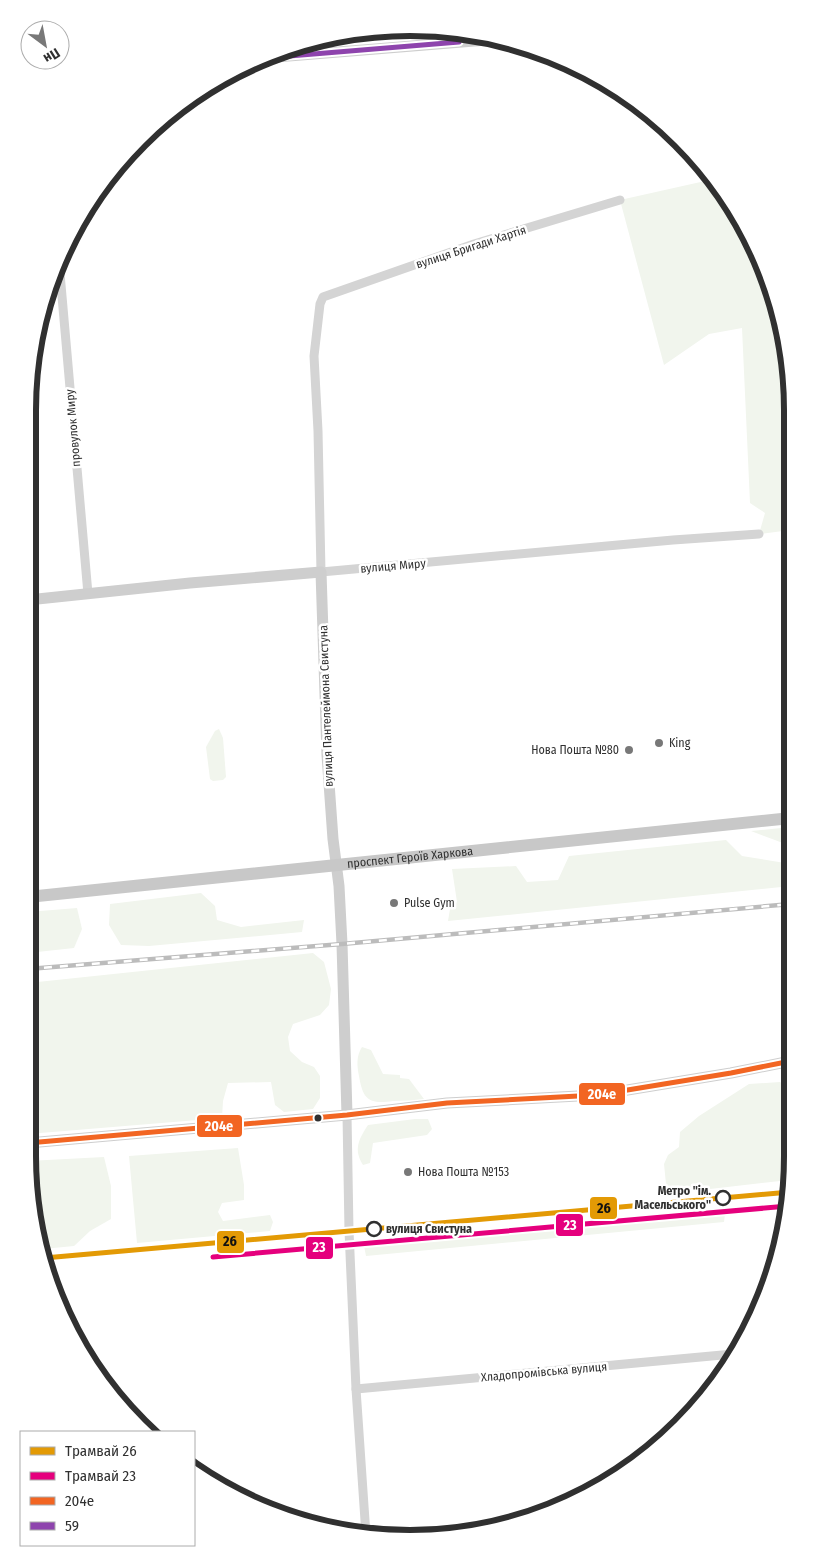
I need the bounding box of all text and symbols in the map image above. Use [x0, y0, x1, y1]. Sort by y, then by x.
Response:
north arrow [20, 20, 70, 70]
text: Пн [40, 44, 63, 67]
street label: вулиця Бригади Хартія [414, 223, 528, 271]
street label: провулок Миру [63, 388, 83, 467]
street label: вулиця Миру [360, 556, 427, 576]
street label: вулиця Пантелеймона Свистуна [316, 625, 336, 787]
place label: King [669, 736, 691, 750]
marker: King [653, 737, 665, 749]
place label: Нова Пошта №80 [531, 743, 619, 757]
marker: Нова Пошта №80 [623, 744, 635, 756]
street label: проспект Героїв Харкова [346, 844, 474, 871]
place label: Pulse Gym [404, 896, 455, 910]
marker: Pulse Gym [388, 897, 400, 909]
line badge: 204е [578, 1082, 626, 1106]
text: 204е [587, 1086, 616, 1103]
unlabelled marker [313, 1113, 323, 1123]
line badge: 204е [196, 1114, 243, 1138]
text: 204е [204, 1118, 233, 1135]
place label: Нова Пошта №153 [418, 1165, 509, 1179]
marker: Нова Пошта №153 [402, 1166, 414, 1178]
place label: Метро "ім. Масельського" [635, 1184, 711, 1212]
marker: Метро "ім. Масельського" [715, 1190, 731, 1206]
line badge: 26 [589, 1196, 618, 1220]
text: 26 [596, 1200, 611, 1217]
line badge: 23 [555, 1213, 584, 1237]
text: 23 [562, 1217, 577, 1234]
marker: вулиця Свистуна [366, 1221, 382, 1237]
place label: вулиця Свистуна [386, 1222, 472, 1236]
line badge: 26 [216, 1230, 245, 1254]
text: 26 [222, 1233, 237, 1250]
line badge: 23 [305, 1236, 334, 1260]
text: 23 [311, 1239, 326, 1256]
street label: Хладопромівська вулиця [480, 1360, 608, 1384]
legend [20, 1431, 195, 1546]
text: Трамвай 26 [65, 1442, 137, 1460]
text: Трамвай 23 [65, 1467, 136, 1485]
text: 204е [65, 1492, 94, 1510]
text: 59 [65, 1517, 79, 1535]

